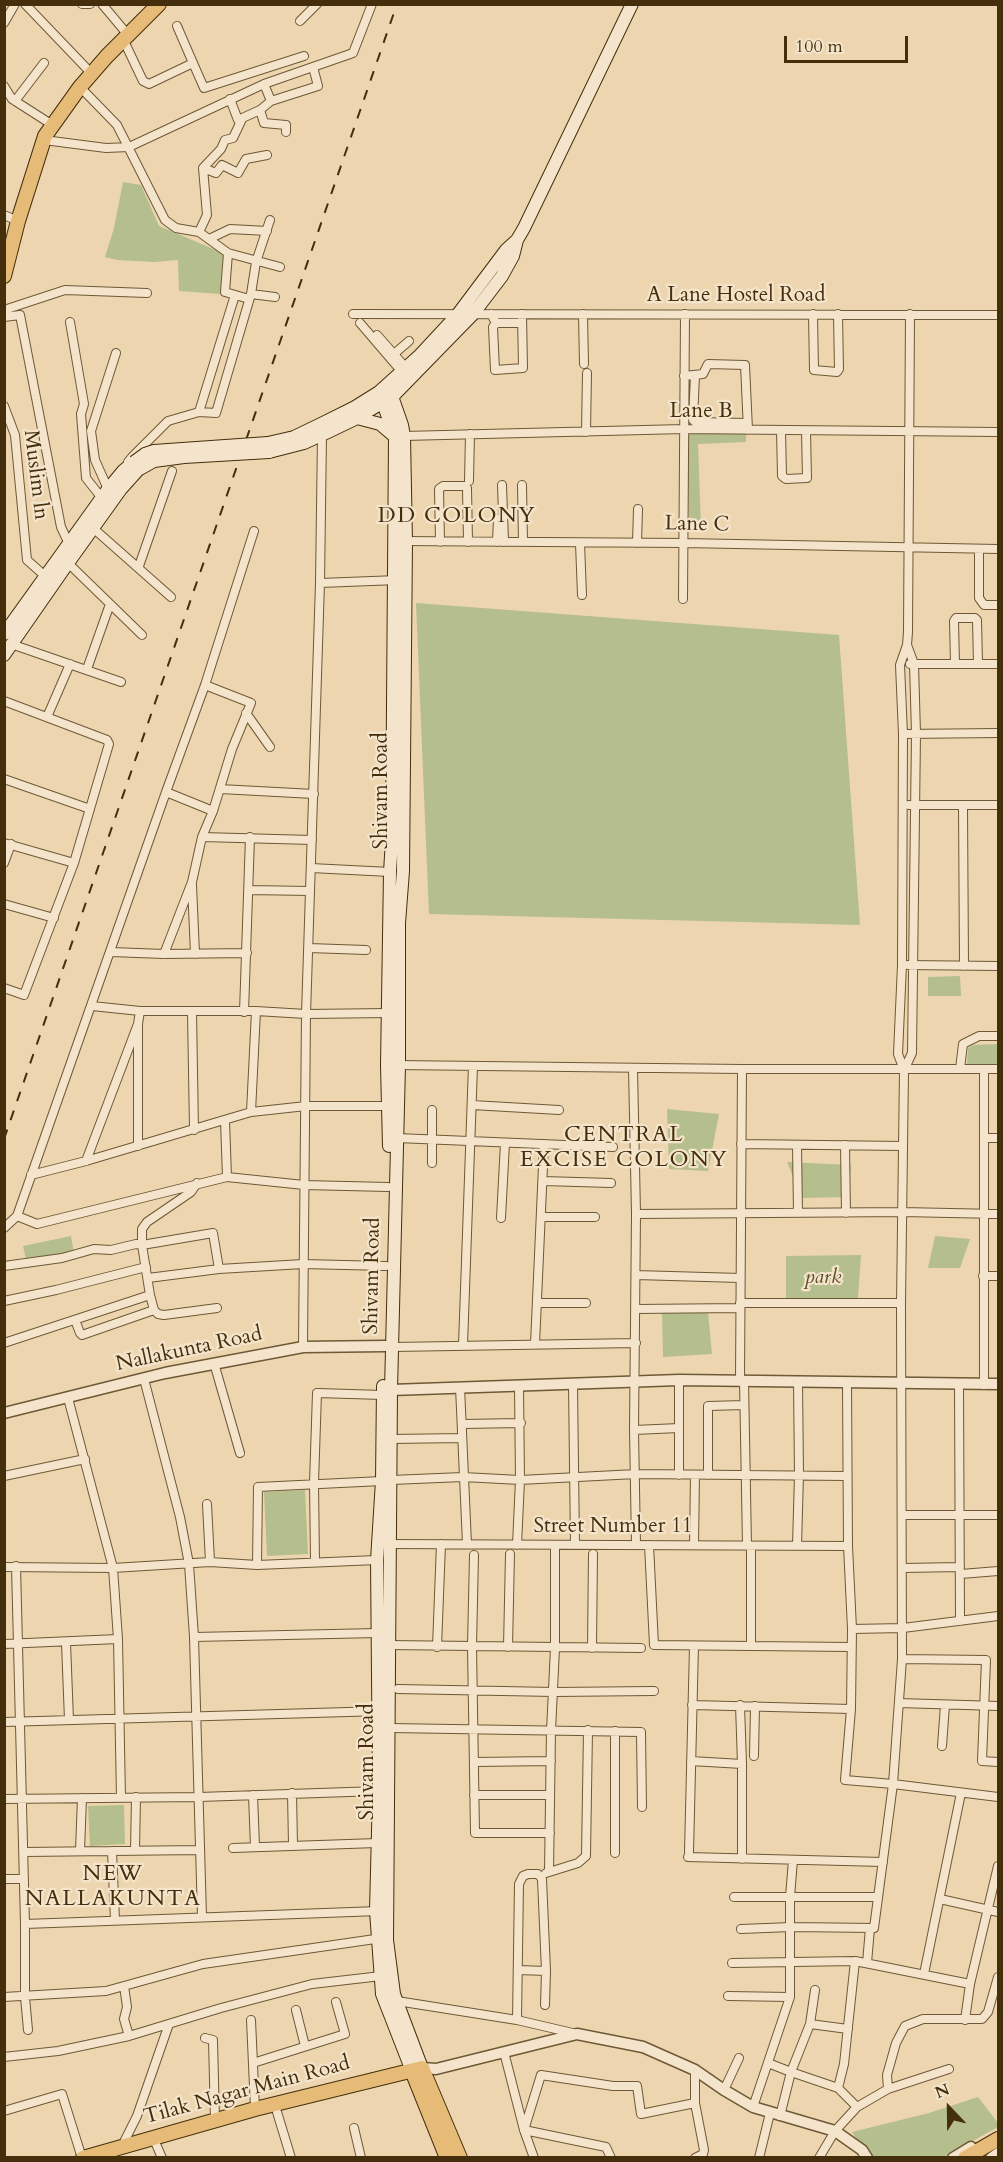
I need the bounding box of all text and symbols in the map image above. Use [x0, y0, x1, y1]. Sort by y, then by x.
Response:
scale bar [787, 24, 912, 62]
text: 100 m [795, 34, 843, 59]
street label: A Lane Hostel Road [647, 283, 825, 309]
street label: Lane B [669, 399, 733, 425]
street label: Muslim ln [17, 429, 53, 521]
district label: DD COLONY [378, 504, 536, 530]
street label: Lane C [664, 512, 730, 538]
street label: Shivam Road [369, 732, 395, 850]
district label: CENTRAL EXCISE COLONY [520, 1123, 728, 1174]
street label: Shivam Road [359, 1217, 387, 1335]
park label: park [805, 1265, 841, 1291]
street label: Nallakunta Road [114, 1322, 264, 1378]
street label: Street Number 11 [534, 1514, 692, 1540]
street label: Shivam Road [355, 1703, 381, 1821]
district label: NEW NALLAKUNTA [25, 1862, 201, 1914]
street label: Tilak Nagar Main Road [141, 2051, 353, 2131]
north arrow [919, 2078, 979, 2138]
text: N [932, 2079, 953, 2104]

